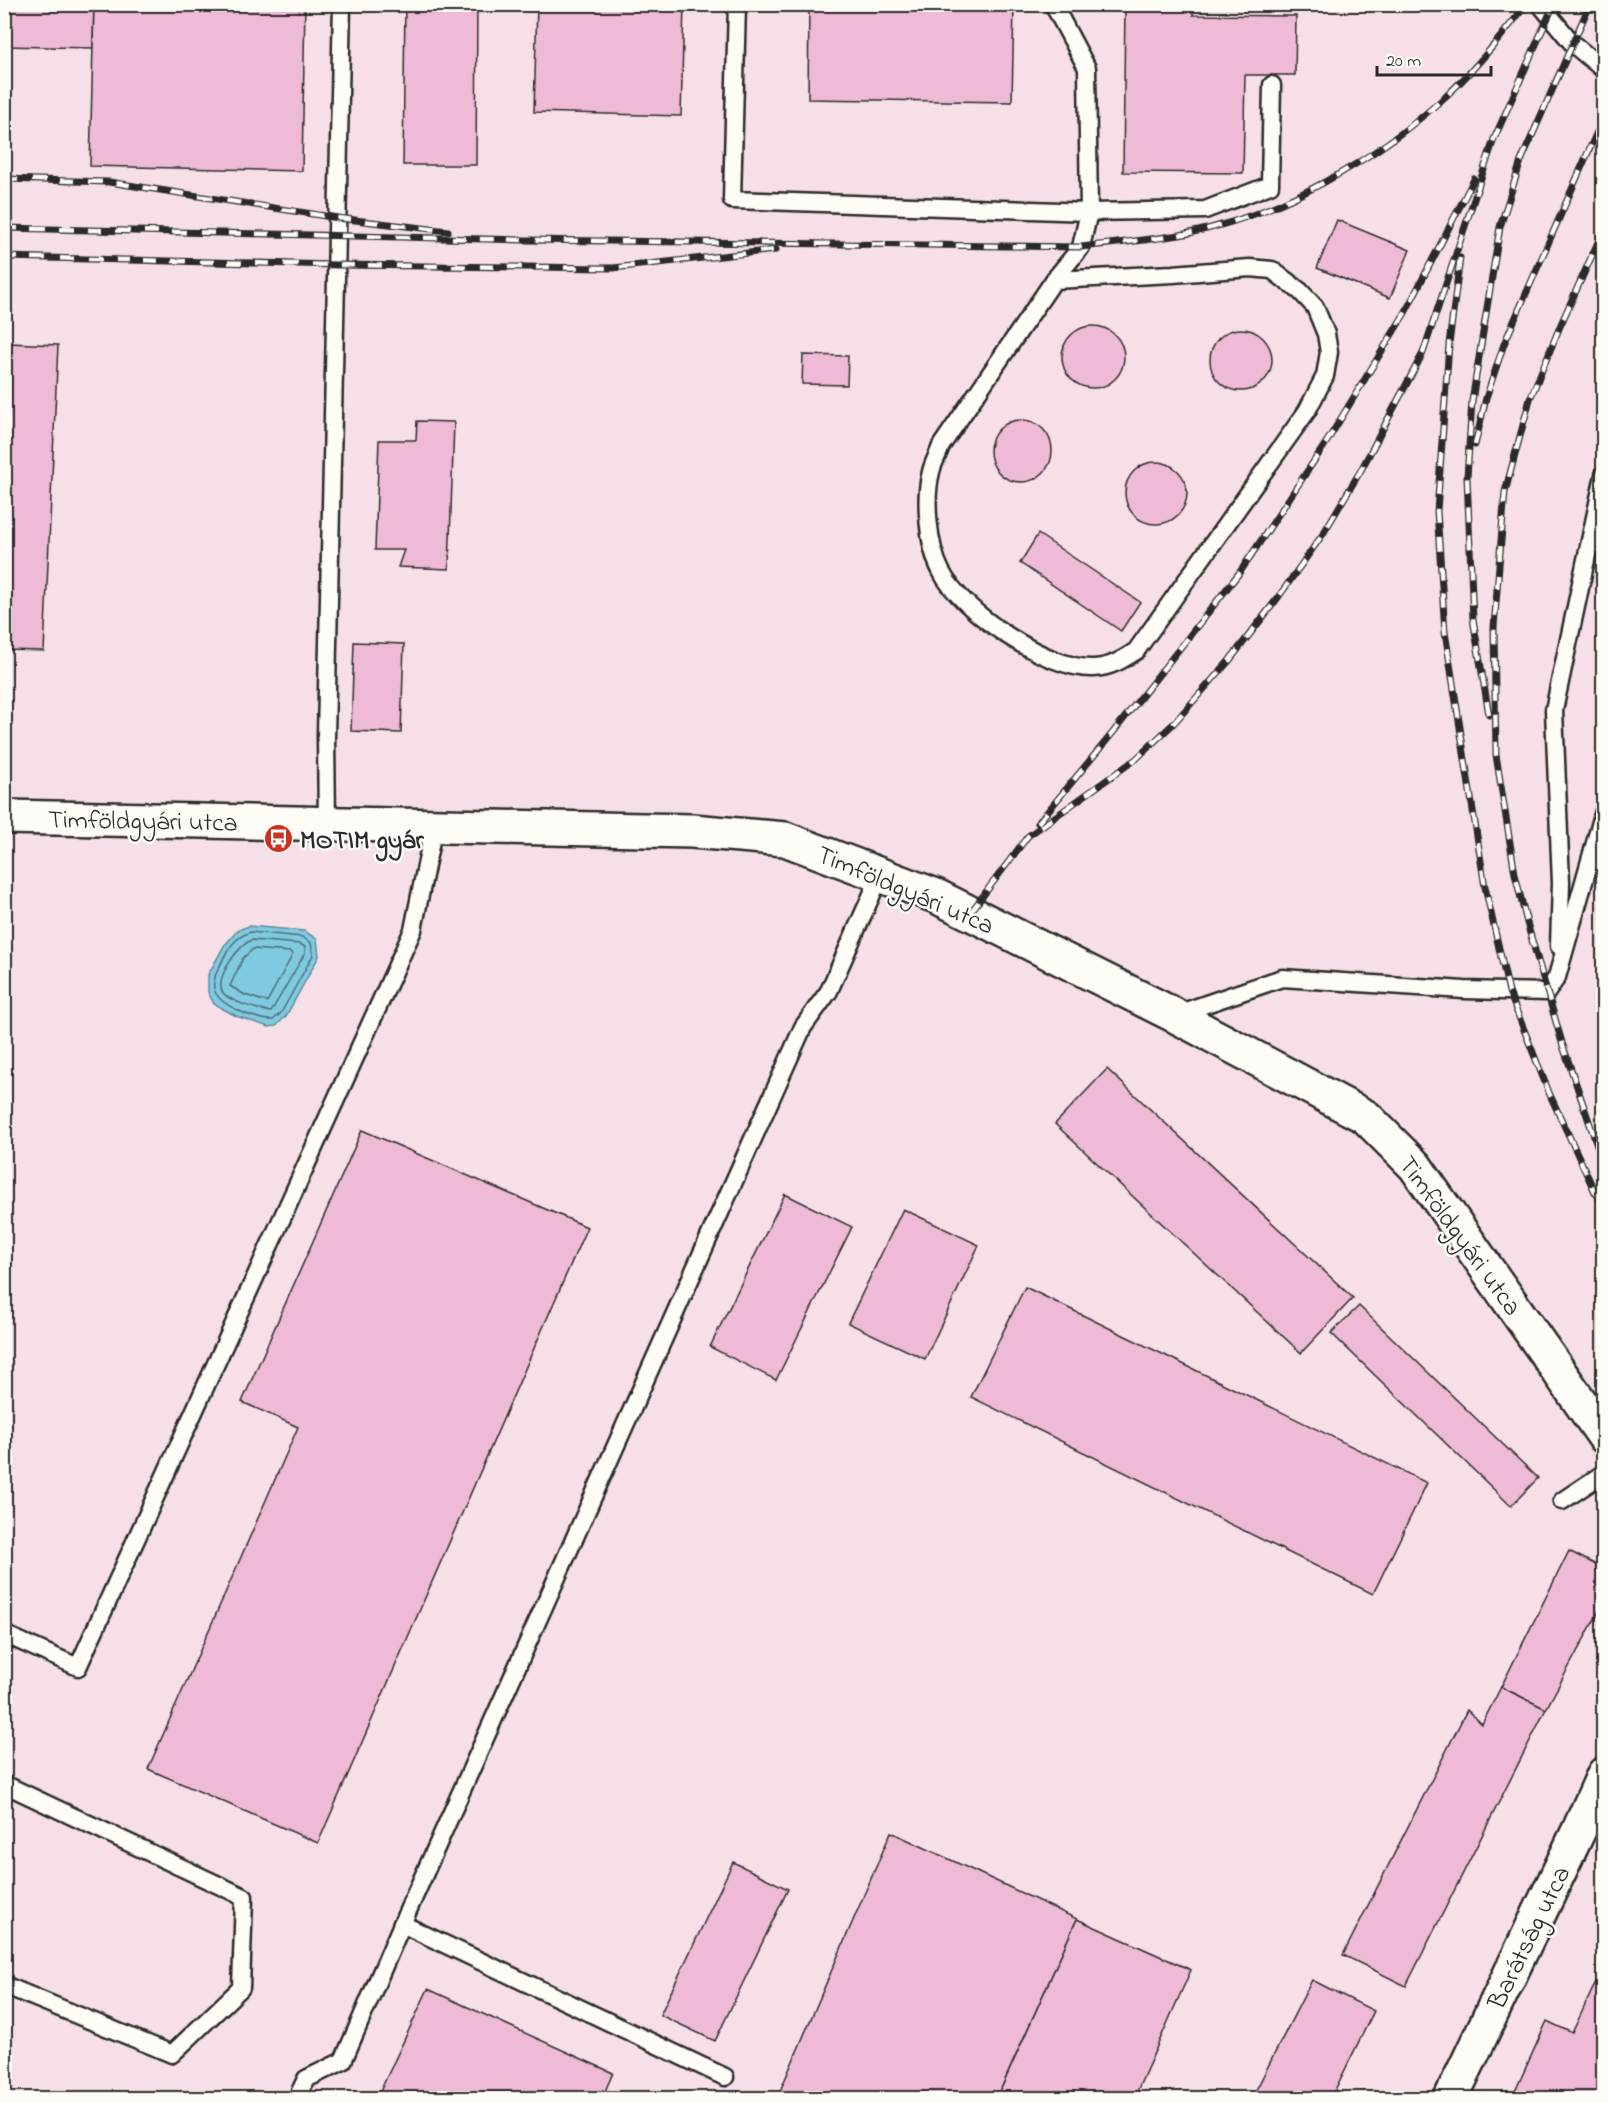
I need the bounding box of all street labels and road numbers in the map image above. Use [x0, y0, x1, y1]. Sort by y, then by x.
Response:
street label: Timföldgyári utca [48, 802, 238, 844]
street label: Timföldgyári utca [810, 837, 1000, 946]
street label: Timföldgyári utca [1387, 1149, 1530, 1325]
street label: Barátság utca [1479, 1860, 1582, 2017]

